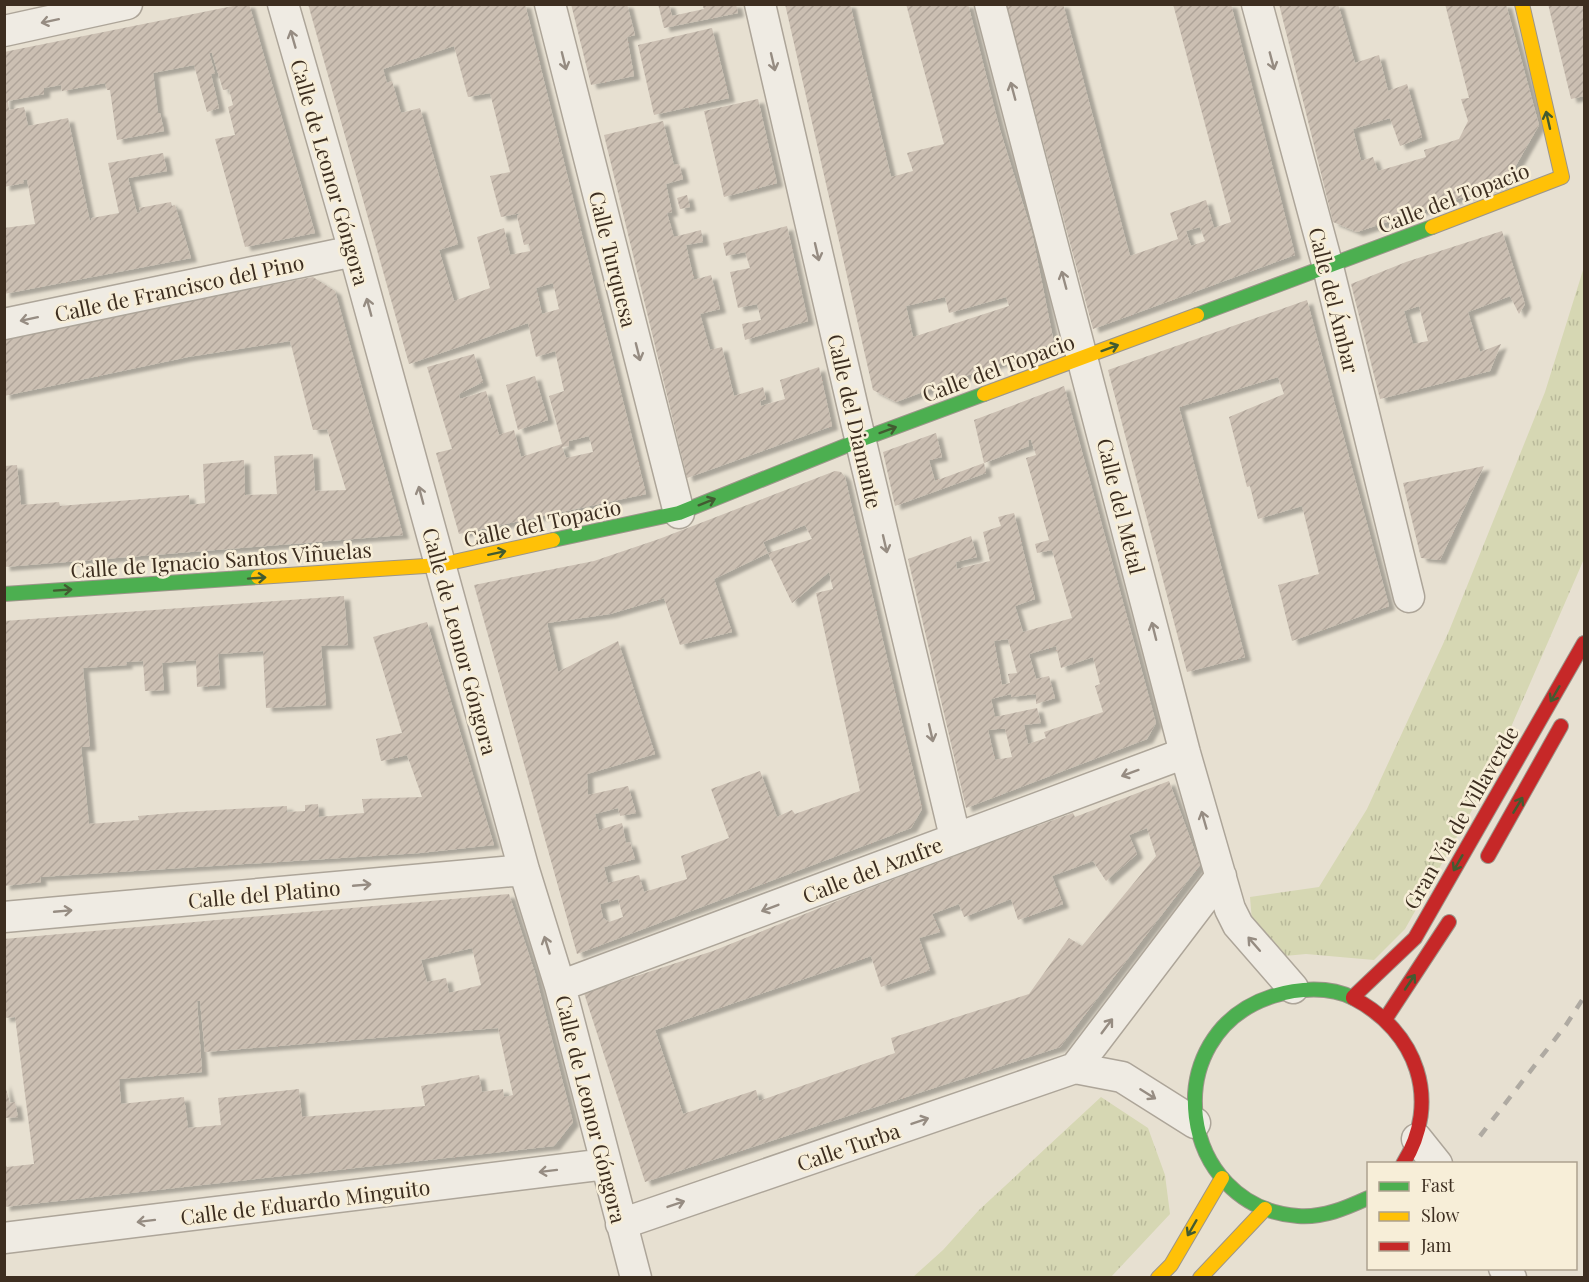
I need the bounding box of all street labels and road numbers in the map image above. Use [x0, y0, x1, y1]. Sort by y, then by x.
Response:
street label: Calle de Leonor Góngora [285, 56, 377, 289]
street label: Calle del Topacio [1373, 155, 1533, 239]
street label: Calle Turquesa [584, 188, 645, 330]
street label: Calle del Ámbar [1303, 224, 1367, 377]
street label: Calle de Francisco del Pino [52, 247, 306, 327]
street label: Calle del Topacio [918, 326, 1078, 408]
street label: Calle del Diamante [822, 331, 890, 511]
street label: Calle del Metal [1092, 435, 1152, 577]
street label: Calle del Topacio [461, 492, 623, 552]
street label: Calle de Leonor Góngora [417, 524, 505, 758]
street label: Calle de Ignacio Santos Viñuelas [69, 535, 373, 583]
street label: Gran Vía de Villaverde [1396, 720, 1524, 914]
street label: Calle del Azufre [798, 829, 946, 909]
street label: Calle del Platino [187, 872, 341, 914]
street label: Calle de Leonor Góngora [550, 992, 634, 1226]
street label: Calle Turba [793, 1115, 904, 1177]
street label: Calle de Eduardo Minguito [179, 1172, 431, 1230]

